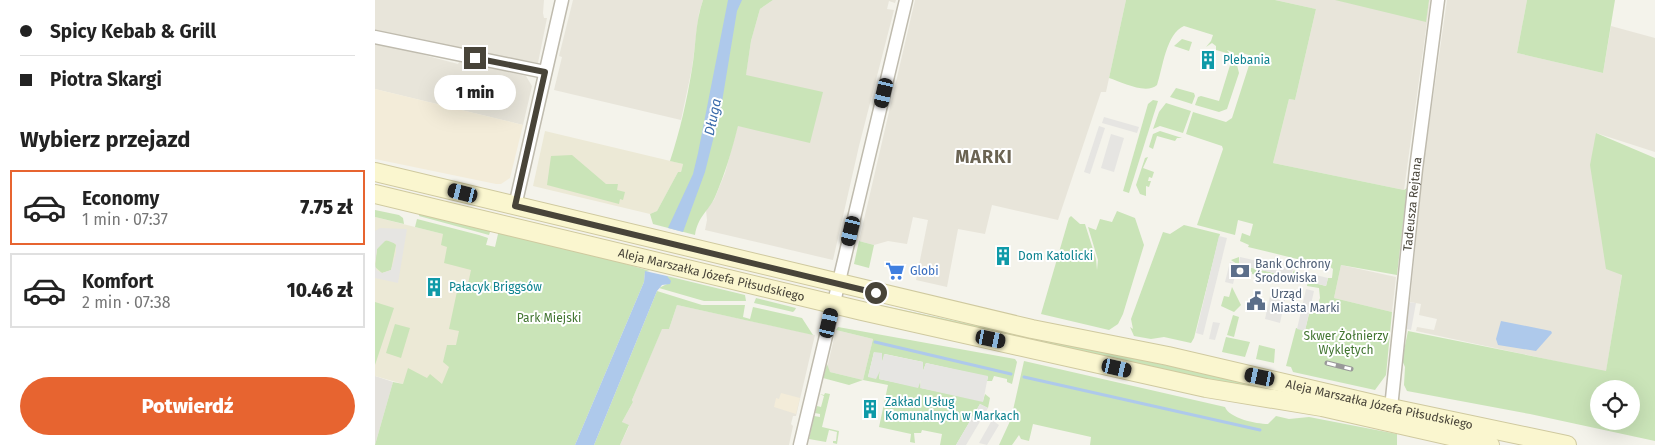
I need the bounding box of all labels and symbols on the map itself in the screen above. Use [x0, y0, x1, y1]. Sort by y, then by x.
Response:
route end [464, 47, 486, 69]
building icon: Plebania [1197, 49, 1219, 71]
place label: Plebania [1223, 53, 1270, 67]
callout: 1 min [434, 76, 516, 110]
car [873, 77, 894, 109]
water label: Długa [701, 97, 725, 137]
district label: MARKI [955, 146, 1013, 168]
street label: Tadeusza Rejtana [1400, 156, 1424, 252]
car [446, 182, 479, 204]
car [840, 215, 861, 247]
building icon: Dom Katolicki [992, 245, 1014, 267]
street label: Aleja Marszałka Józefa Piłsudskiego [617, 246, 806, 304]
place label: Dom Katolicki [1018, 249, 1093, 263]
place label: Bank Ochrony Środowiska [1255, 257, 1330, 285]
supermarket icon: Globi [884, 260, 906, 282]
bank icon: Bank Ochrony Środowiska [1229, 260, 1251, 282]
place label: Globi [910, 264, 939, 278]
building icon: Pałacyk Briggsów [423, 276, 445, 298]
place label: Pałacyk Briggsów [449, 280, 542, 294]
route start [865, 282, 887, 304]
place label: Urząd Miasta Marki [1271, 287, 1340, 315]
public building icon: Urząd Miasta Marki [1245, 290, 1267, 312]
car [818, 307, 839, 339]
park label: Park Miejski [517, 311, 581, 325]
park label: Skwer Żołnierzy Wyklętych [1303, 328, 1389, 357]
car [974, 329, 1007, 349]
car [1100, 357, 1133, 379]
car [1243, 367, 1276, 387]
street label: Aleja Marszałka Józefa Piłsudskiego [1284, 377, 1474, 432]
place label: Zakład Usług Komunalnych w Markach [885, 395, 1019, 423]
building icon: Zakład Usług Komunalnych w Markach [859, 398, 881, 420]

